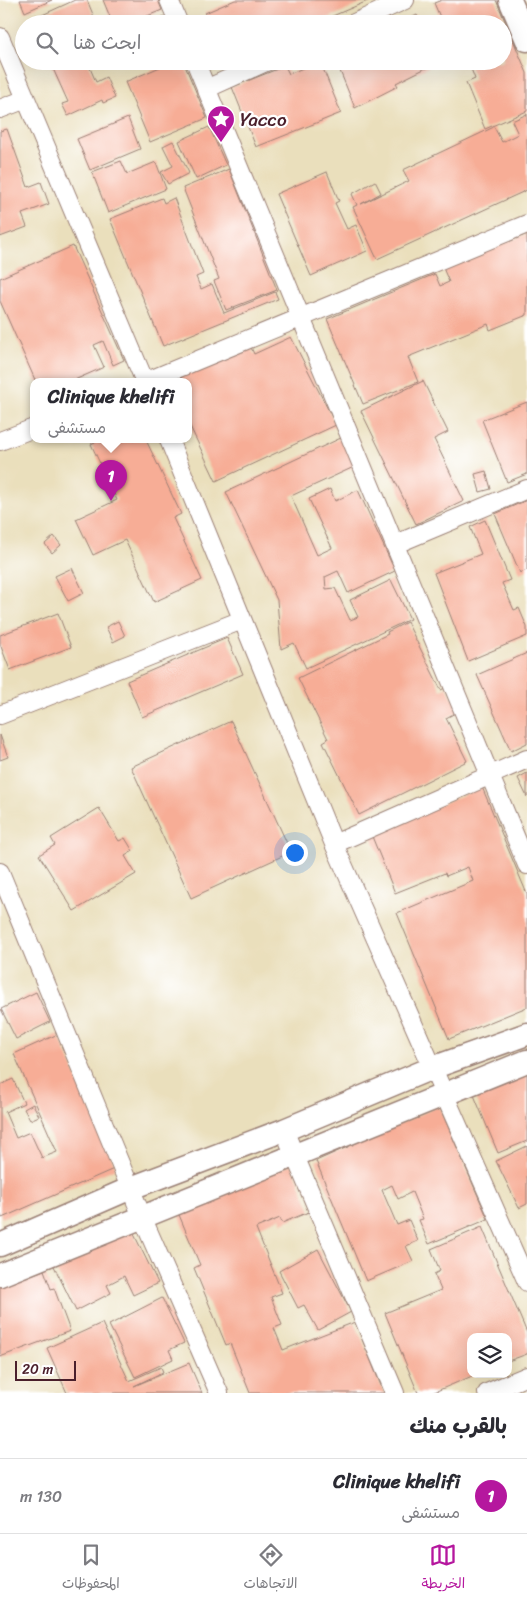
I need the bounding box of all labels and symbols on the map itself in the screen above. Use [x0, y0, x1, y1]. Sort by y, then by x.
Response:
place label: Yacco [240, 103, 287, 136]
place icon: Yacco [206, 104, 236, 143]
pin: 1 [95, 460, 127, 501]
your location [282, 840, 308, 866]
scale bar [15, 1358, 76, 1381]

